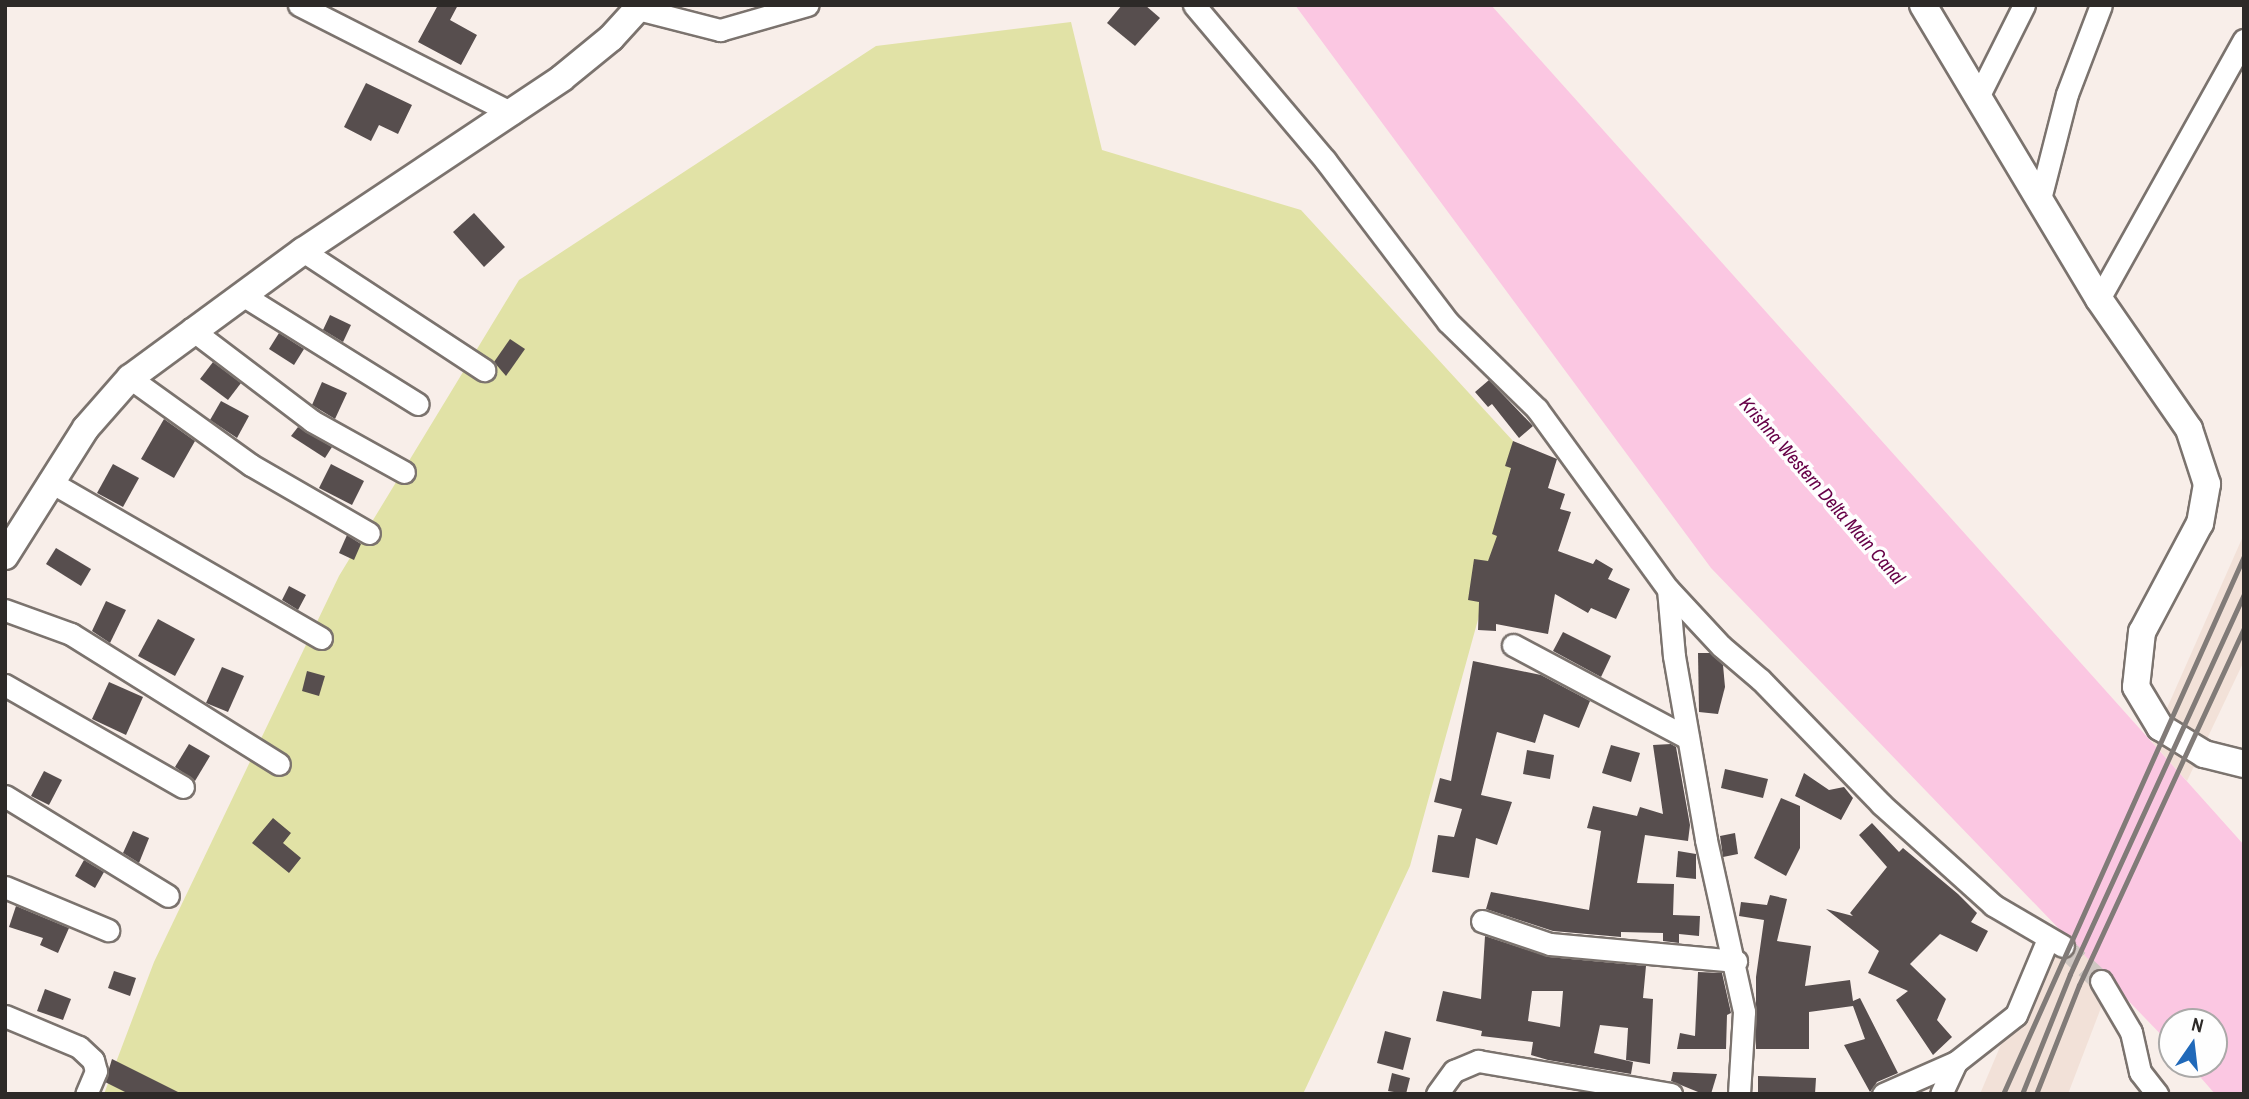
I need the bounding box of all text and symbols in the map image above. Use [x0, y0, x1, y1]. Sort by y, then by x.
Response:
water label: Krishna Western Delta Main Canal [1735, 393, 1909, 589]
north arrow [2158, 1008, 2228, 1078]
text: N [2189, 1011, 2206, 1039]

